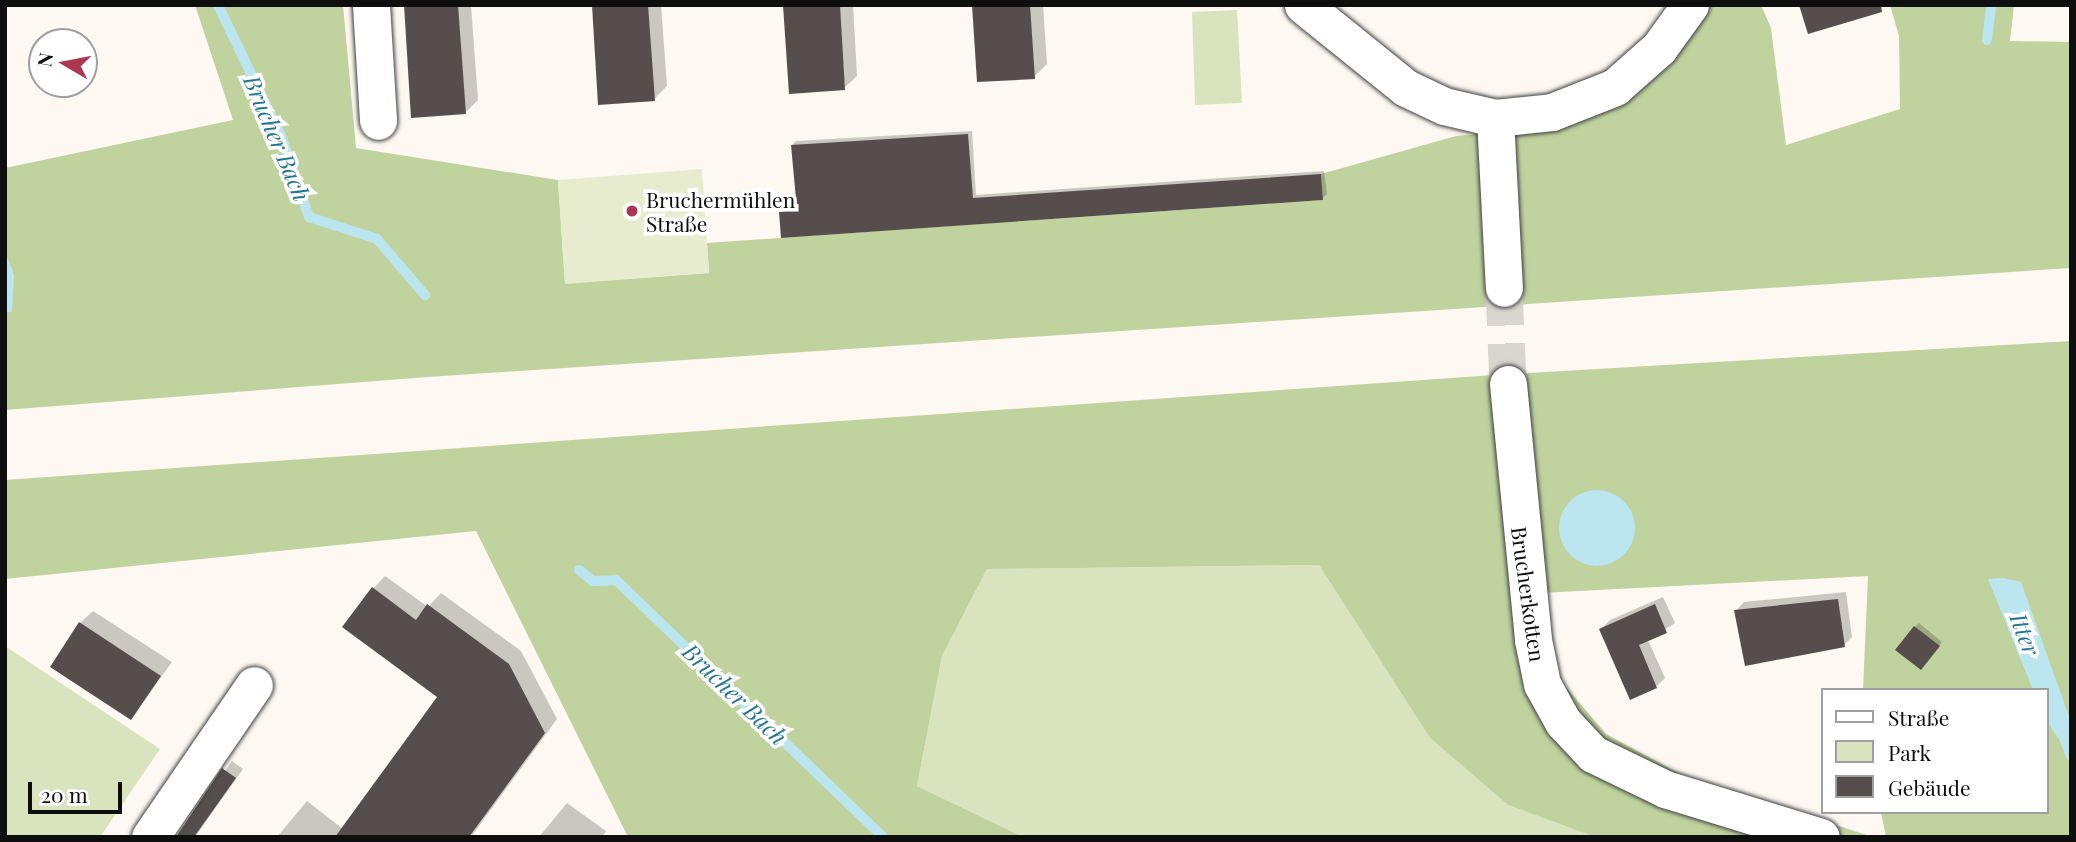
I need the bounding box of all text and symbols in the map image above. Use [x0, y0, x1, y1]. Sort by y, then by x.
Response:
north arrow [28, 28, 98, 98]
text: N [30, 51, 58, 69]
water label: Brucher Bach [238, 71, 316, 205]
place label: Bruchermühlen Straße [646, 186, 795, 236]
marker: Bruchermühlen Straße [624, 203, 640, 219]
street label: Brucherkotten [1507, 525, 1551, 663]
water label: Itter [2004, 609, 2046, 659]
water label: Brucher Bach [677, 638, 793, 750]
legend [1820, 688, 2048, 814]
text: Straße [1888, 703, 1949, 731]
text: Park [1888, 738, 1931, 766]
scale bar [32, 768, 126, 812]
text: Gebäude [1888, 773, 1971, 801]
text: 20 m [41, 780, 88, 808]

